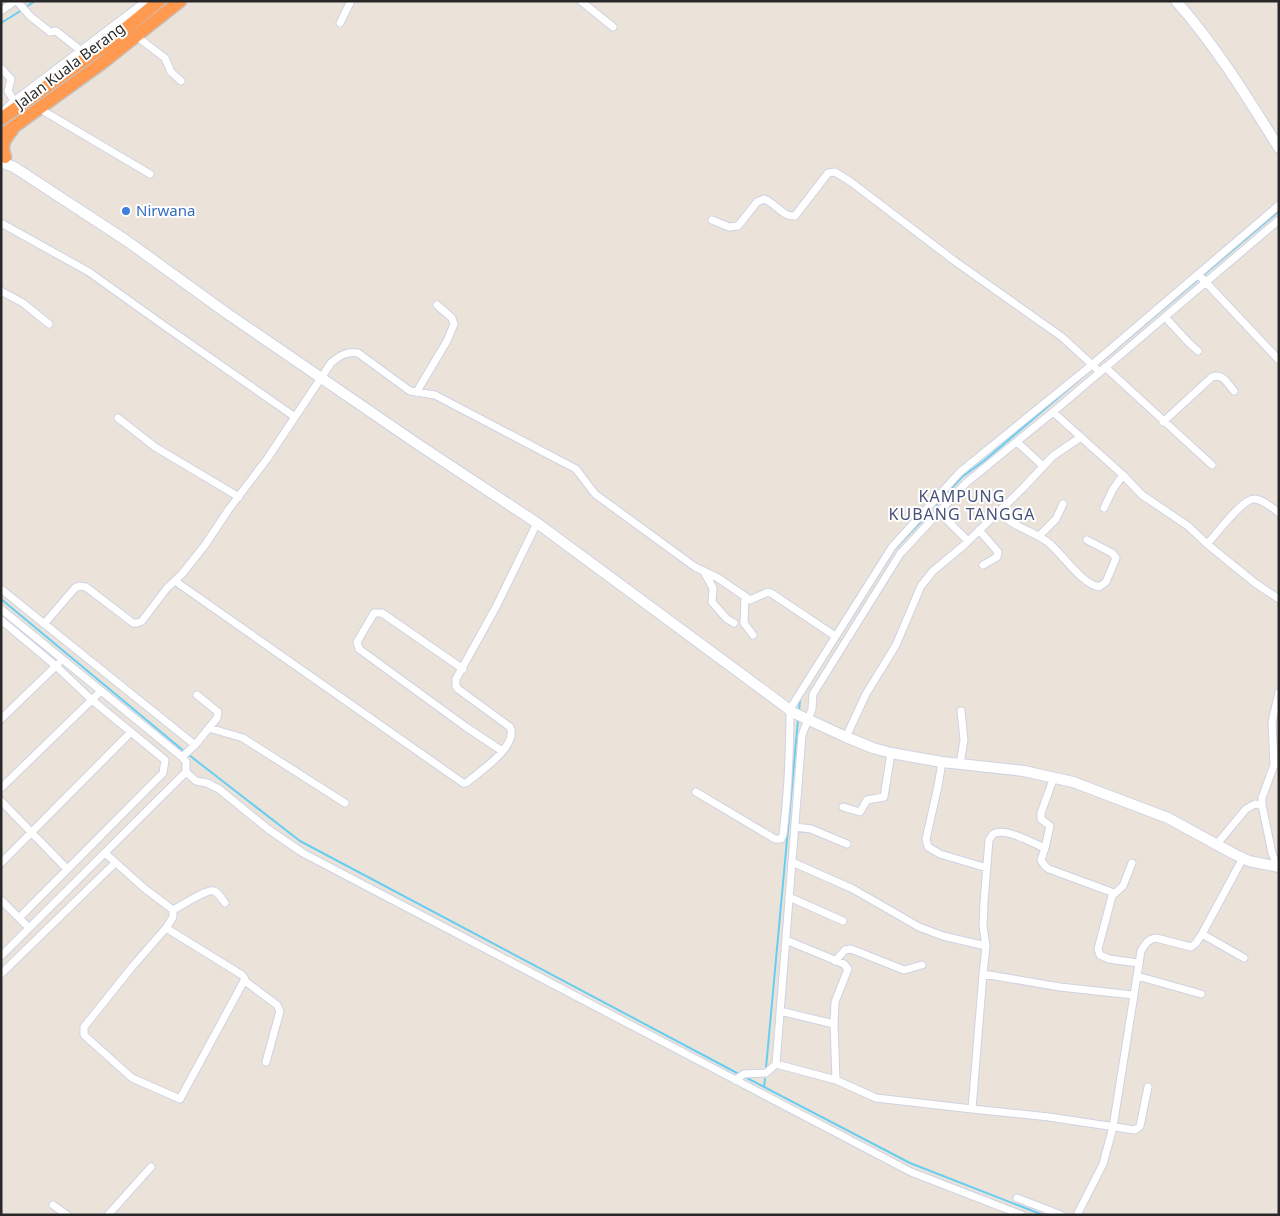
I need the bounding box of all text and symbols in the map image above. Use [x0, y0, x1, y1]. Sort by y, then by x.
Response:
street label: Jalan Kuala Berang [9, 17, 128, 114]
place label: Nirwana [136, 200, 195, 220]
marker: Nirwana [120, 205, 132, 217]
district label: KAMPUNG KUBANG TANGGA [889, 485, 1035, 525]

